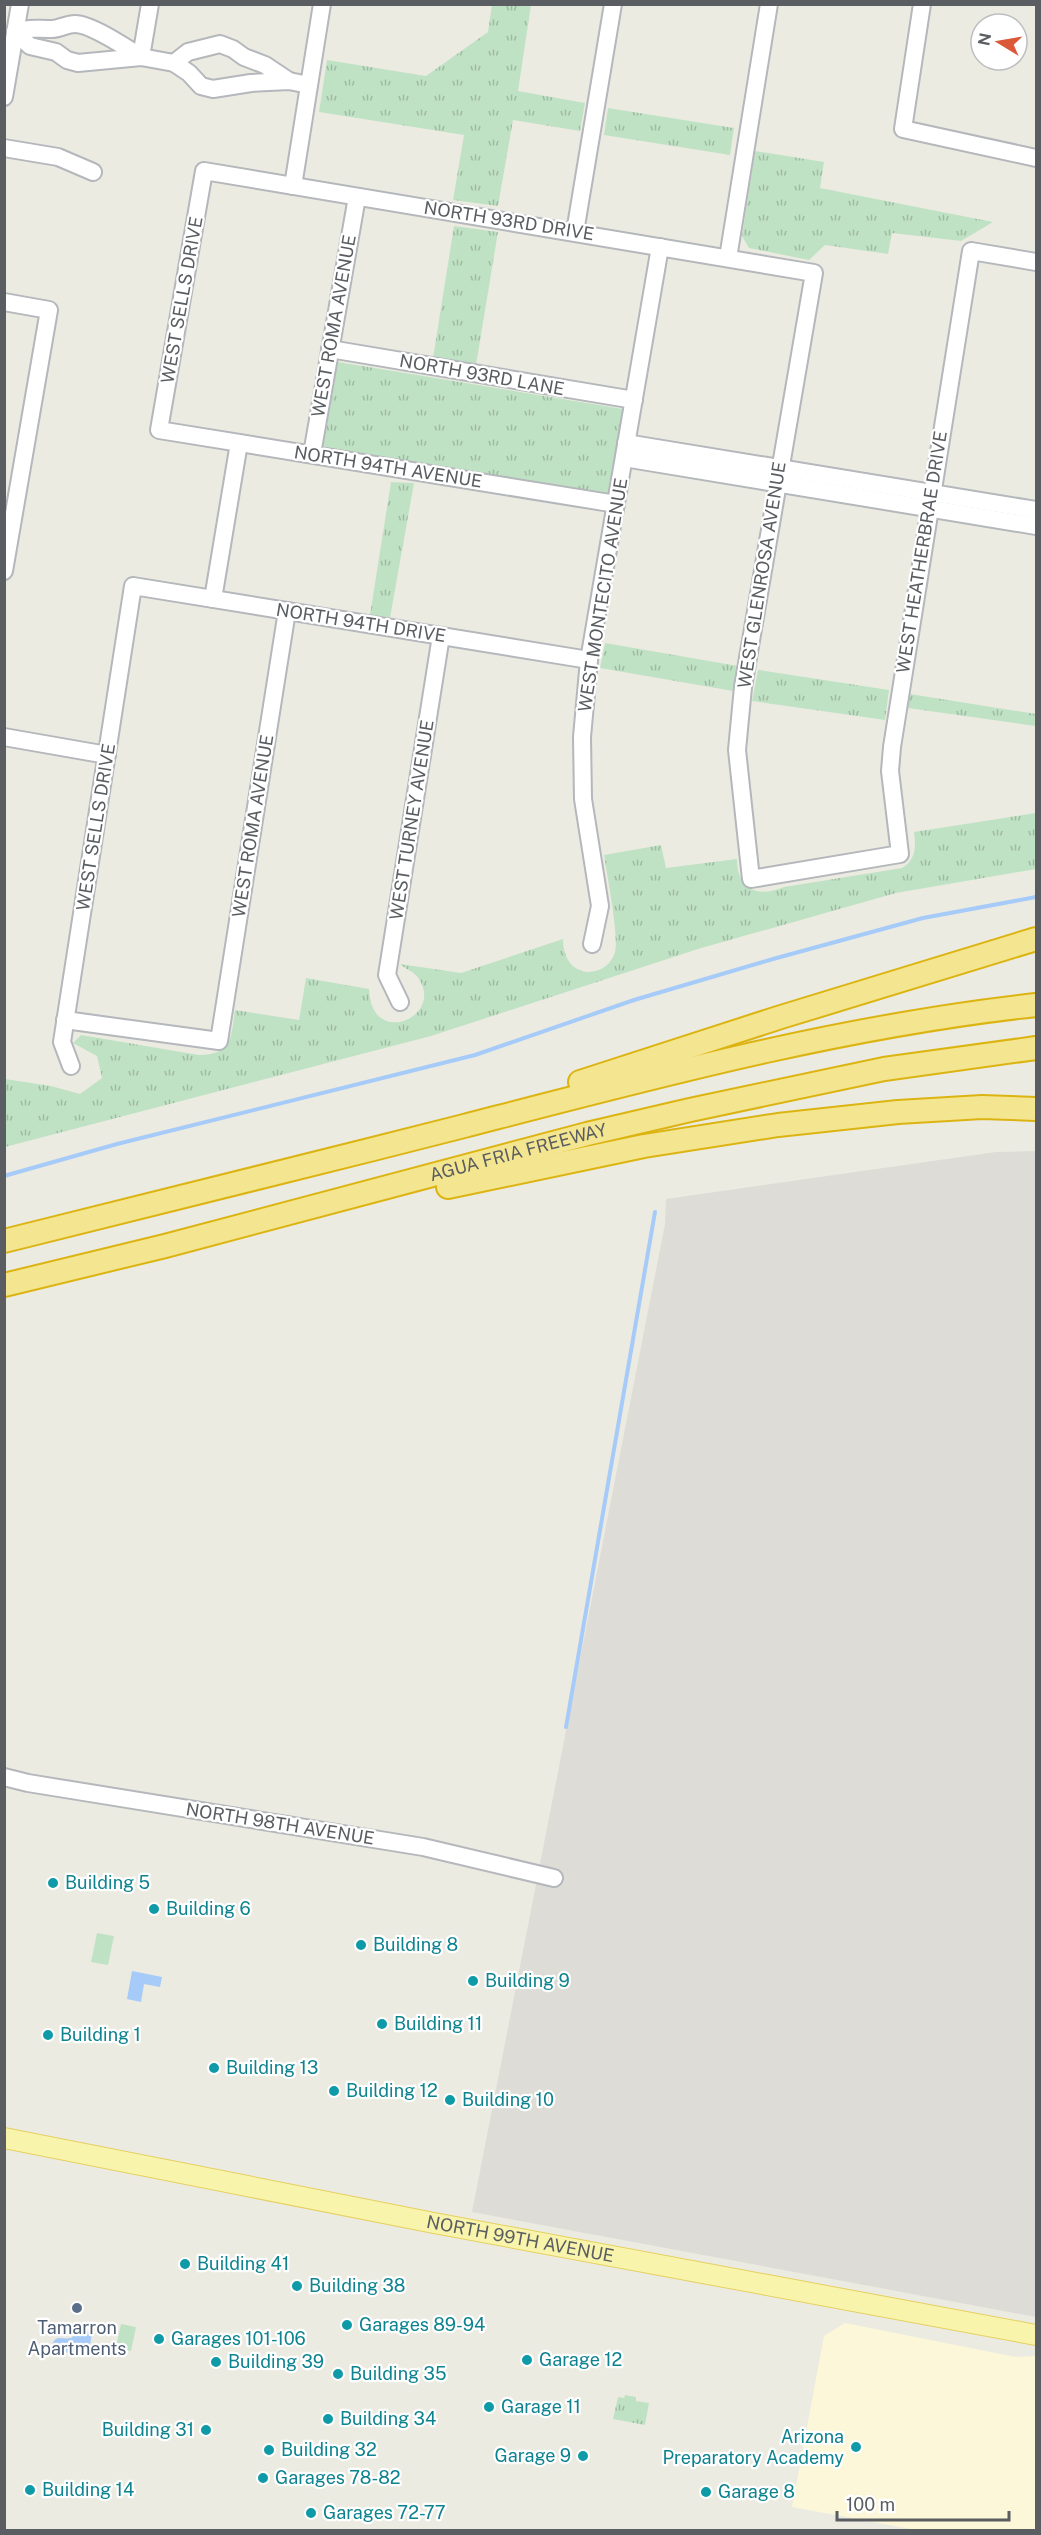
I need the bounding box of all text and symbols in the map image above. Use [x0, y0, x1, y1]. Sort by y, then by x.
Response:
north arrow [969, 12, 1029, 72]
text: N [974, 31, 995, 47]
street label: NORTH 93RD DRIVE [422, 197, 596, 244]
street label: WEST SELLS DRIVE [156, 215, 207, 385]
street label: WEST ROMA AVENUE [307, 233, 360, 419]
street label: NORTH 93RD LANE [398, 350, 566, 399]
street label: WEST HEATHERBRAE DRIVE [892, 429, 951, 675]
street label: NORTH 94TH AVENUE [293, 441, 484, 492]
street label: WEST GLENROSA AVENUE [733, 460, 790, 690]
street label: WEST MONTECITO AVENUE [574, 476, 631, 713]
street label: NORTH 94TH DRIVE [275, 599, 448, 646]
street label: WEST TURNEY AVENUE [385, 718, 438, 921]
street label: WEST ROMA AVENUE [228, 733, 277, 919]
street label: WEST SELLS DRIVE [72, 742, 119, 912]
street label: AGUA FRIA FREEWAY [427, 1119, 609, 1185]
street label: NORTH 98TH AVENUE [184, 1798, 376, 1849]
place label: Building 5 [65, 1872, 150, 1893]
marker: Building 5 [46, 1876, 60, 1890]
place label: Building 6 [166, 1898, 251, 1919]
marker: Building 6 [147, 1902, 161, 1916]
place label: Building 8 [373, 1934, 458, 1955]
marker: Building 8 [354, 1938, 368, 1952]
place label: Building 9 [485, 1970, 570, 1991]
marker: Building 9 [466, 1974, 480, 1988]
place label: Building 11 [394, 2013, 482, 2034]
marker: Building 11 [375, 2017, 389, 2031]
place label: Building 1 [60, 2024, 141, 2045]
marker: Building 1 [41, 2028, 55, 2042]
place label: Building 13 [226, 2057, 318, 2078]
marker: Building 13 [207, 2061, 221, 2075]
place label: Building 12 [346, 2080, 438, 2101]
marker: Building 12 [327, 2084, 341, 2098]
place label: Building 10 [462, 2089, 554, 2110]
marker: Building 10 [443, 2093, 457, 2107]
street label: NORTH 99TH AVENUE [425, 2211, 616, 2266]
place label: Building 41 [197, 2253, 289, 2274]
marker: Building 41 [178, 2257, 192, 2271]
place label: Building 38 [309, 2275, 405, 2296]
marker: Building 38 [290, 2279, 304, 2293]
marker: Tamarron Apartments [70, 2301, 84, 2315]
place label: Garages 89-94 [359, 2314, 485, 2335]
place label: Tamarron Apartments [28, 2317, 126, 2359]
marker: Garages 89-94 [340, 2318, 354, 2332]
place label: Garages 101-106 [171, 2328, 306, 2349]
marker: Garages 101-106 [152, 2332, 166, 2346]
place label: Garage 12 [539, 2349, 622, 2370]
place label: Building 39 [228, 2351, 324, 2372]
marker: Garage 12 [520, 2353, 534, 2367]
marker: Building 39 [209, 2355, 223, 2369]
place label: Building 35 [350, 2363, 446, 2384]
marker: Building 35 [331, 2367, 345, 2381]
place label: Garage 11 [501, 2396, 581, 2417]
marker: Garage 11 [482, 2400, 496, 2414]
place label: Building 34 [340, 2408, 436, 2429]
marker: Building 34 [321, 2412, 335, 2426]
place label: Building 31 [102, 2419, 194, 2440]
marker: Building 31 [199, 2423, 213, 2437]
place label: Arizona Preparatory Academy [662, 2426, 844, 2468]
place label: Building 32 [281, 2439, 377, 2460]
marker: Arizona Preparatory Academy [849, 2440, 863, 2454]
marker: Building 32 [262, 2443, 276, 2457]
place label: Garage 9 [495, 2445, 571, 2466]
marker: Garage 9 [576, 2449, 590, 2463]
place label: Garages 78-82 [275, 2467, 401, 2488]
marker: Garages 78-82 [256, 2471, 270, 2485]
place label: Building 14 [42, 2479, 134, 2500]
place label: Garage 8 [718, 2481, 795, 2502]
marker: Building 14 [23, 2483, 37, 2497]
scale bar [837, 2484, 1010, 2522]
marker: Garage 8 [699, 2485, 713, 2499]
text: 100 m [846, 2494, 895, 2515]
place label: Garages 72-77 [323, 2502, 446, 2523]
marker: Garages 72-77 [304, 2506, 318, 2520]

